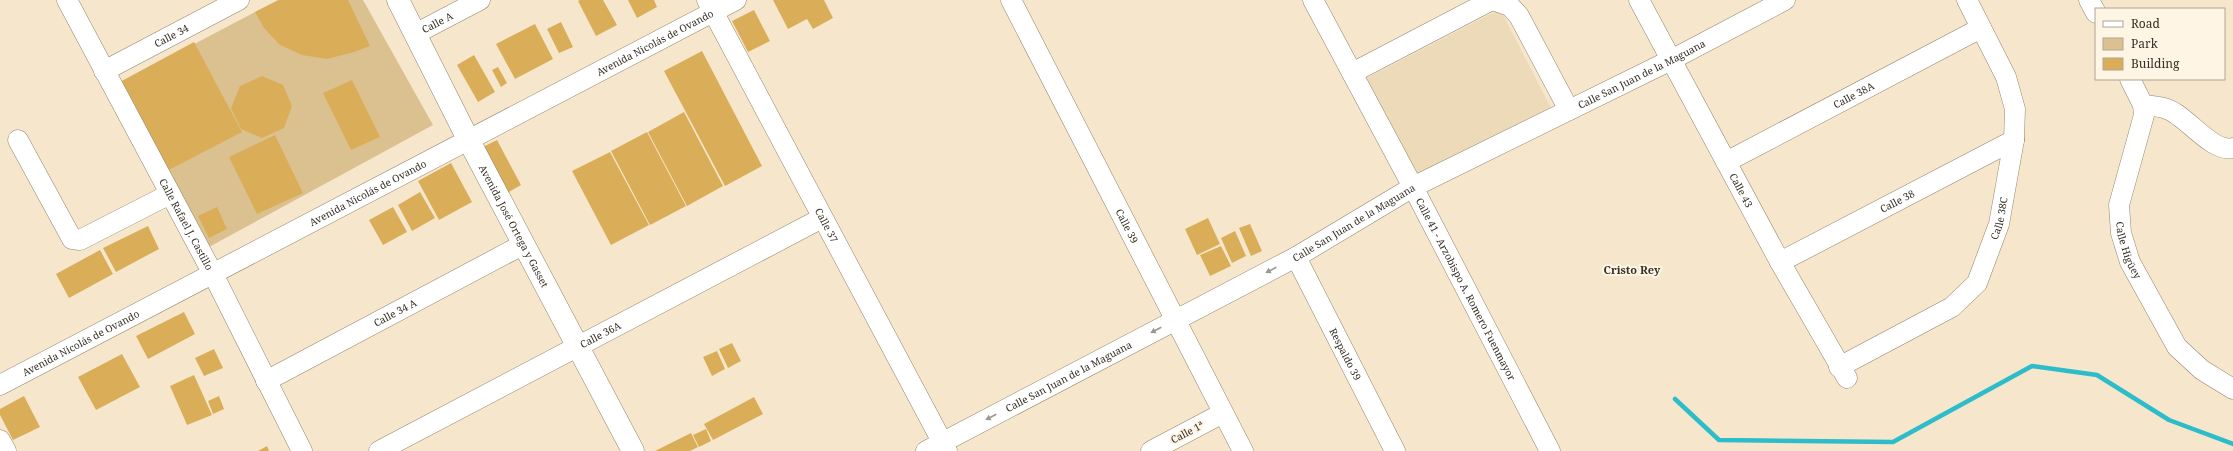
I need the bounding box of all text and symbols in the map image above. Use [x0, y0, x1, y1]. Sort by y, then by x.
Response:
street label: Avenida Nicolás de Ovando [594, 6, 716, 79]
street label: Calle A [419, 8, 456, 36]
legend [2095, 8, 2225, 80]
text: Road [2131, 15, 2161, 32]
street label: Calle 34 [152, 21, 191, 50]
text: Park [2131, 35, 2159, 52]
street label: Calle San Juan de la Maguana [1575, 36, 1708, 112]
text: Building [2131, 55, 2180, 72]
street label: Calle 38A [1831, 78, 1877, 111]
street label: Avenida Nicolás de Ovando [307, 156, 429, 229]
street label: Avenida José Ortega y Gasset [476, 162, 552, 290]
street label: Calle 43 [1726, 171, 1757, 210]
street label: Calle Rafael J. Castillo [156, 176, 217, 273]
street label: Calle San Juan de la Maguana [1290, 180, 1418, 265]
street label: Calle 38 [1877, 186, 1917, 216]
street label: Calle 41 - Arzobispo A. Romero Fuenmayor [1413, 195, 1519, 383]
street label: Calle 38C [1987, 196, 2011, 242]
street label: Calle 37 [812, 205, 842, 245]
street label: Calle 39 [1112, 206, 1142, 246]
street label: Calle Higüey [2113, 221, 2145, 281]
district label: Cristo Rey [1604, 262, 1661, 277]
one-way arrow [1265, 267, 1277, 273]
street label: Calle 34 A [371, 295, 420, 330]
street label: Avenida Nicolás de Ovando [20, 306, 142, 379]
street label: Calle 36A [577, 318, 624, 351]
street label: Respaldo 39 [1326, 326, 1365, 383]
one-way arrow [1150, 327, 1161, 334]
street label: Calle San Juan de la Maguana [1003, 337, 1134, 415]
one-way arrow [985, 414, 997, 420]
street label: Calle 1ª [1168, 417, 1206, 446]

